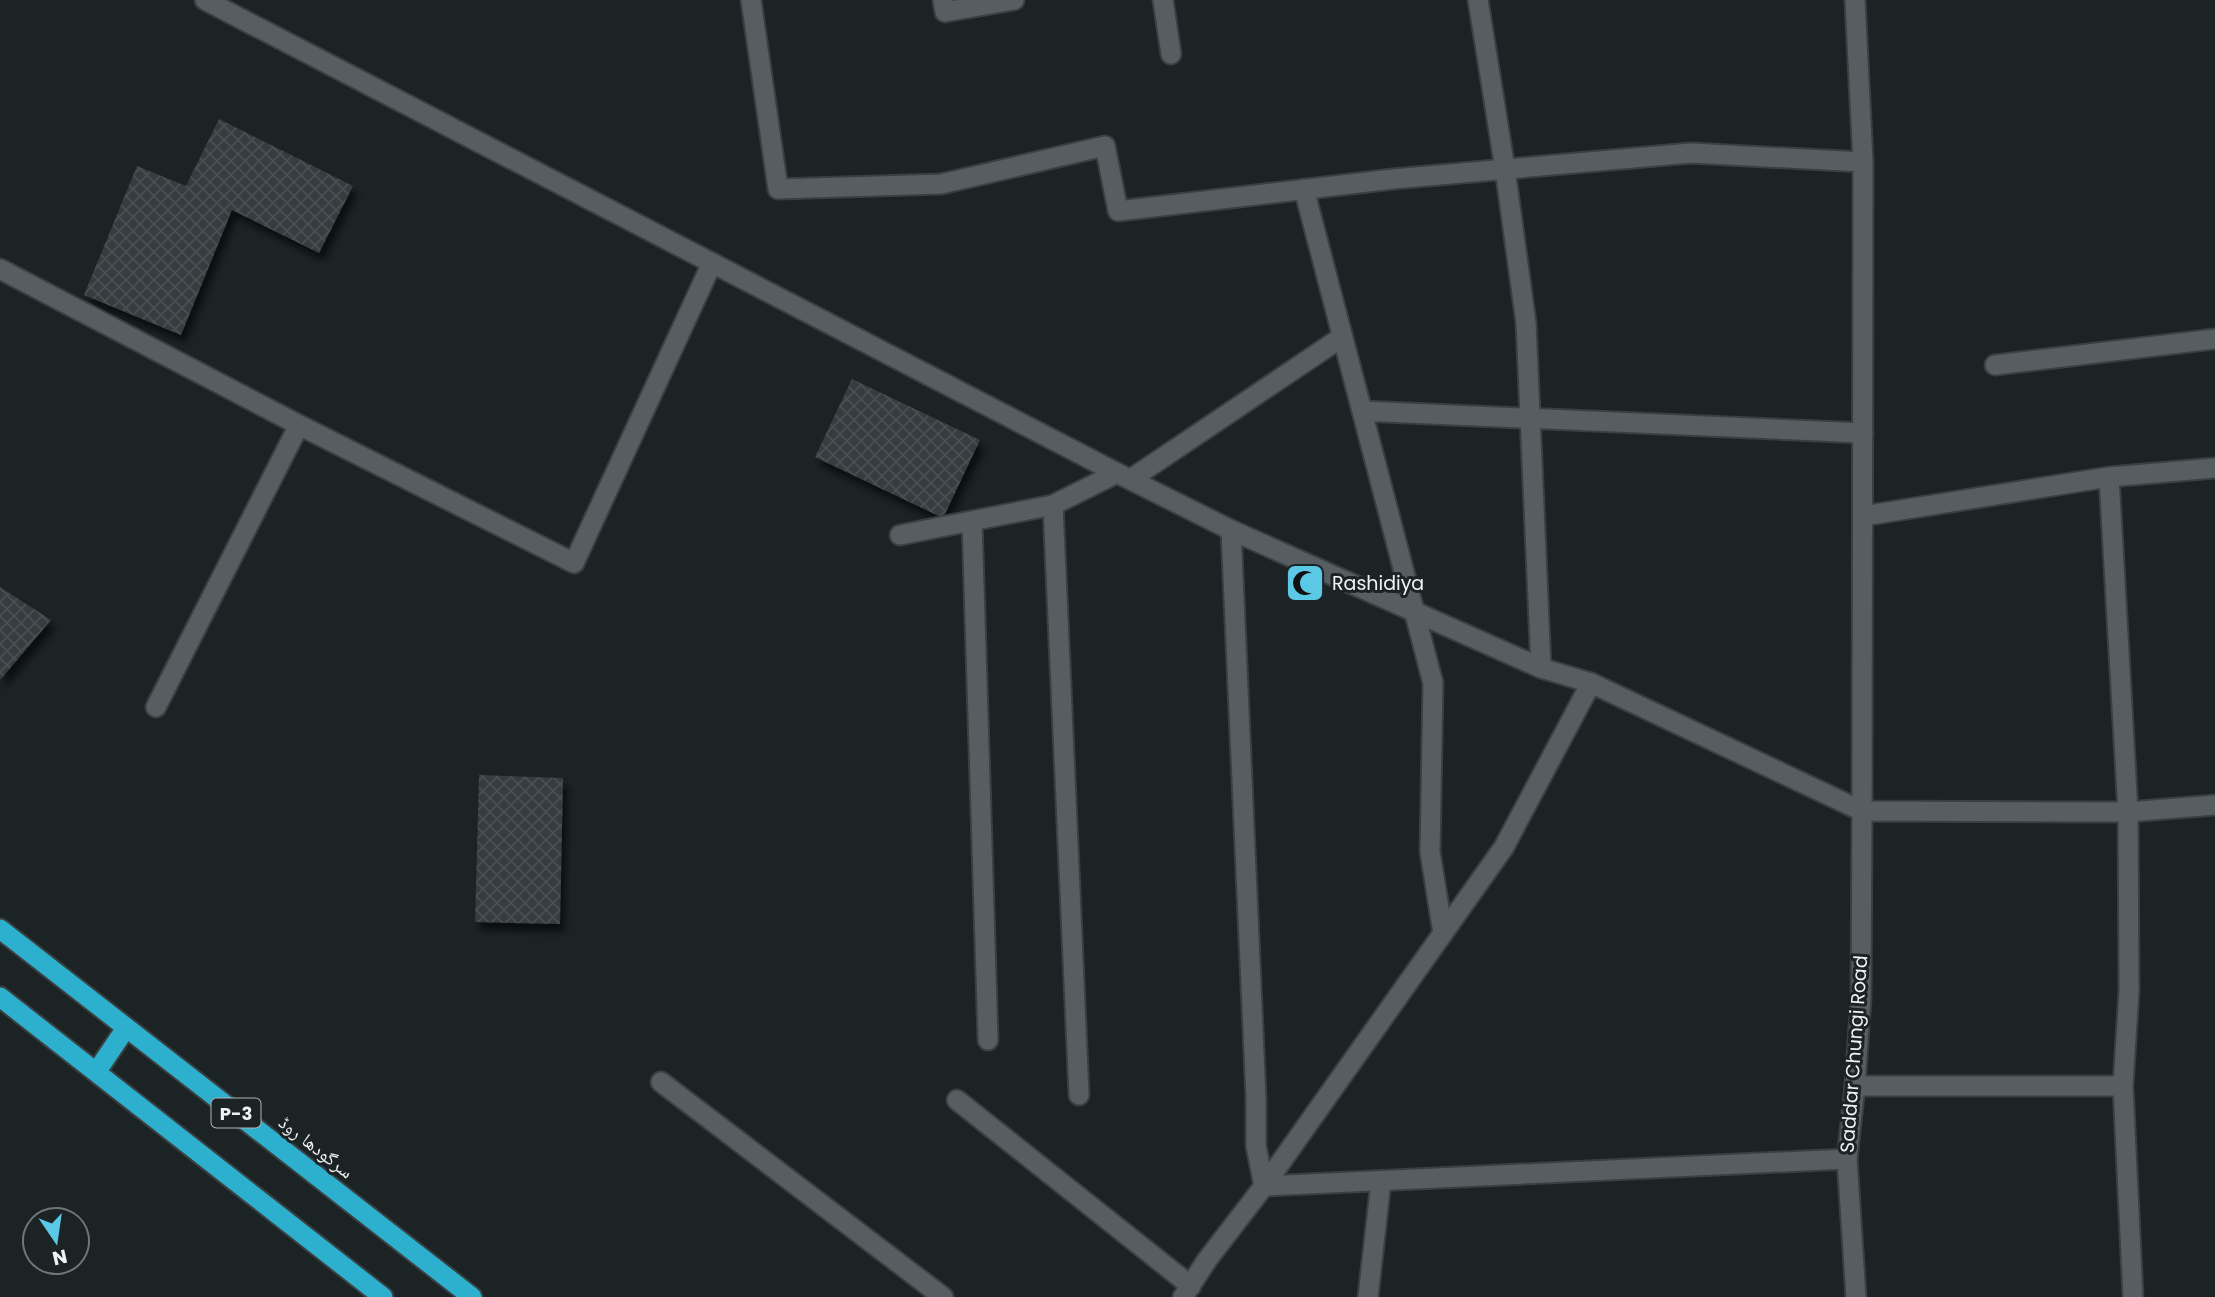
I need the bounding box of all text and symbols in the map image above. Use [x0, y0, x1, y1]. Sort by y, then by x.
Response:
mosque icon: Rashidiya [1284, 562, 1326, 604]
place label: Rashidiya [1332, 570, 1424, 597]
street label: Saddar Chungi Road [1834, 954, 1874, 1154]
road number: P-3 [212, 1098, 260, 1128]
street label: سرگودھا روڈ [273, 1109, 359, 1185]
north arrow [21, 1206, 91, 1276]
text: N [50, 1242, 70, 1272]

